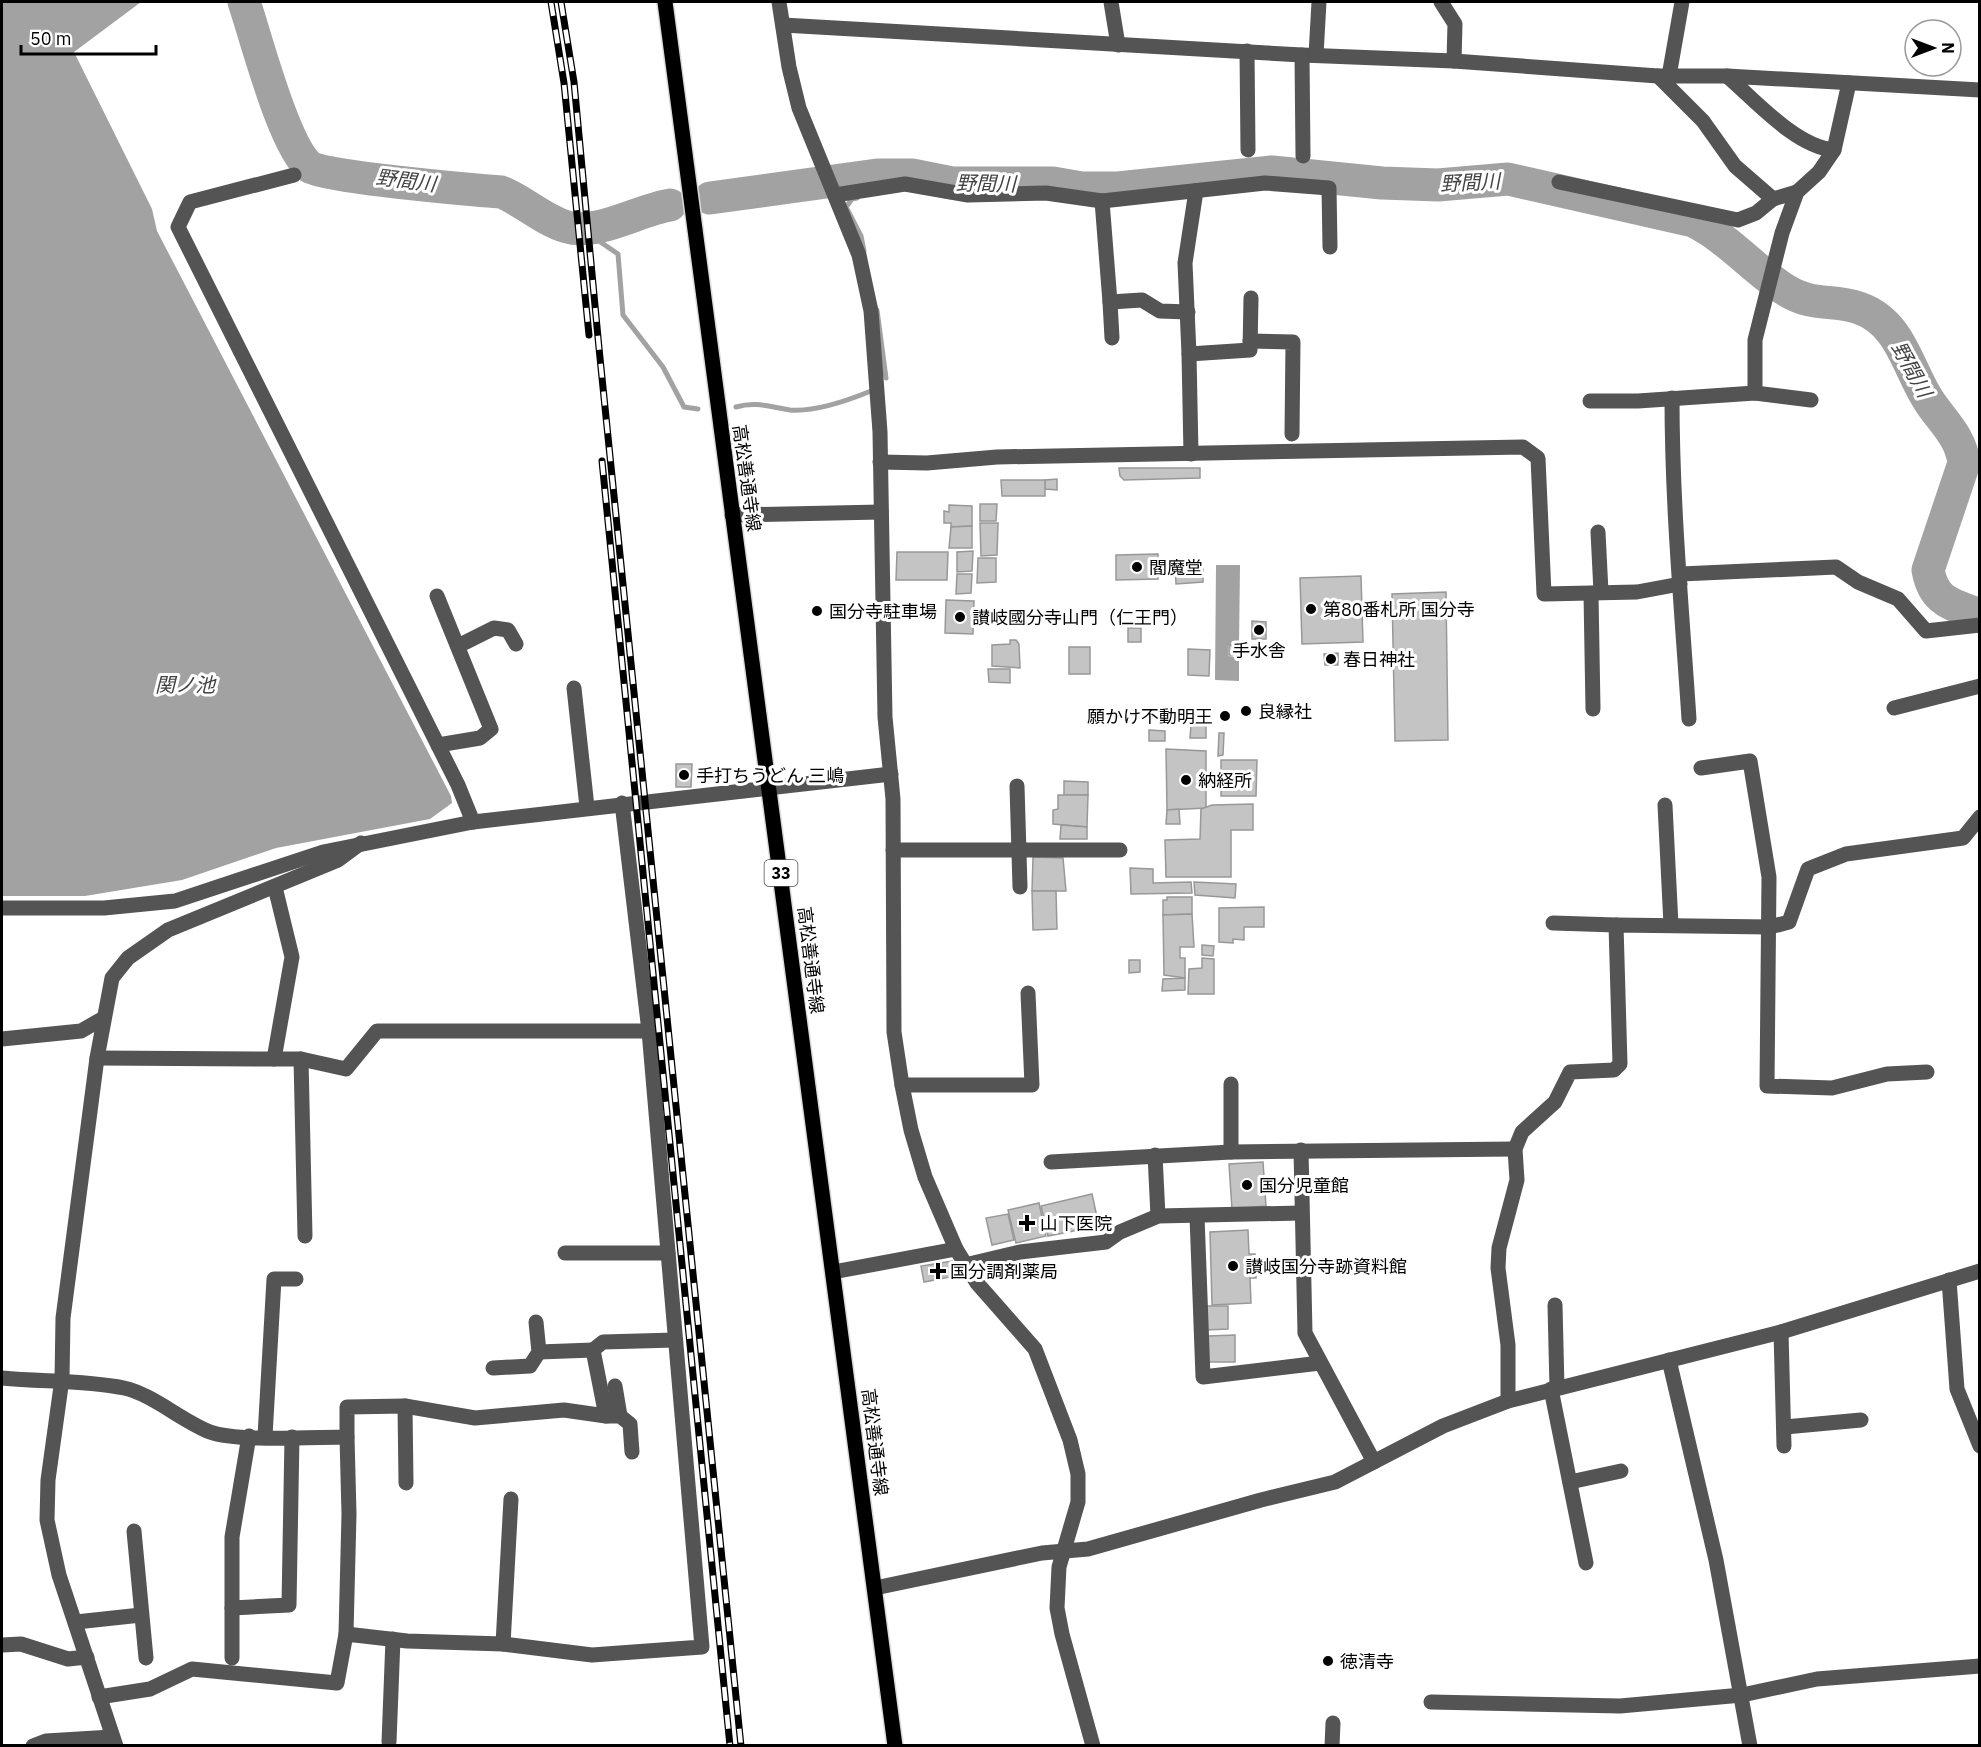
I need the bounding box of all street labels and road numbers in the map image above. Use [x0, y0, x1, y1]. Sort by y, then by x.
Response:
street label: 高松善通寺線 [728, 423, 766, 533]
road number: 33 [764, 860, 798, 886]
street label: 高松善通寺線 [793, 905, 829, 1015]
street label: 高松善通寺線 [857, 1387, 893, 1497]

